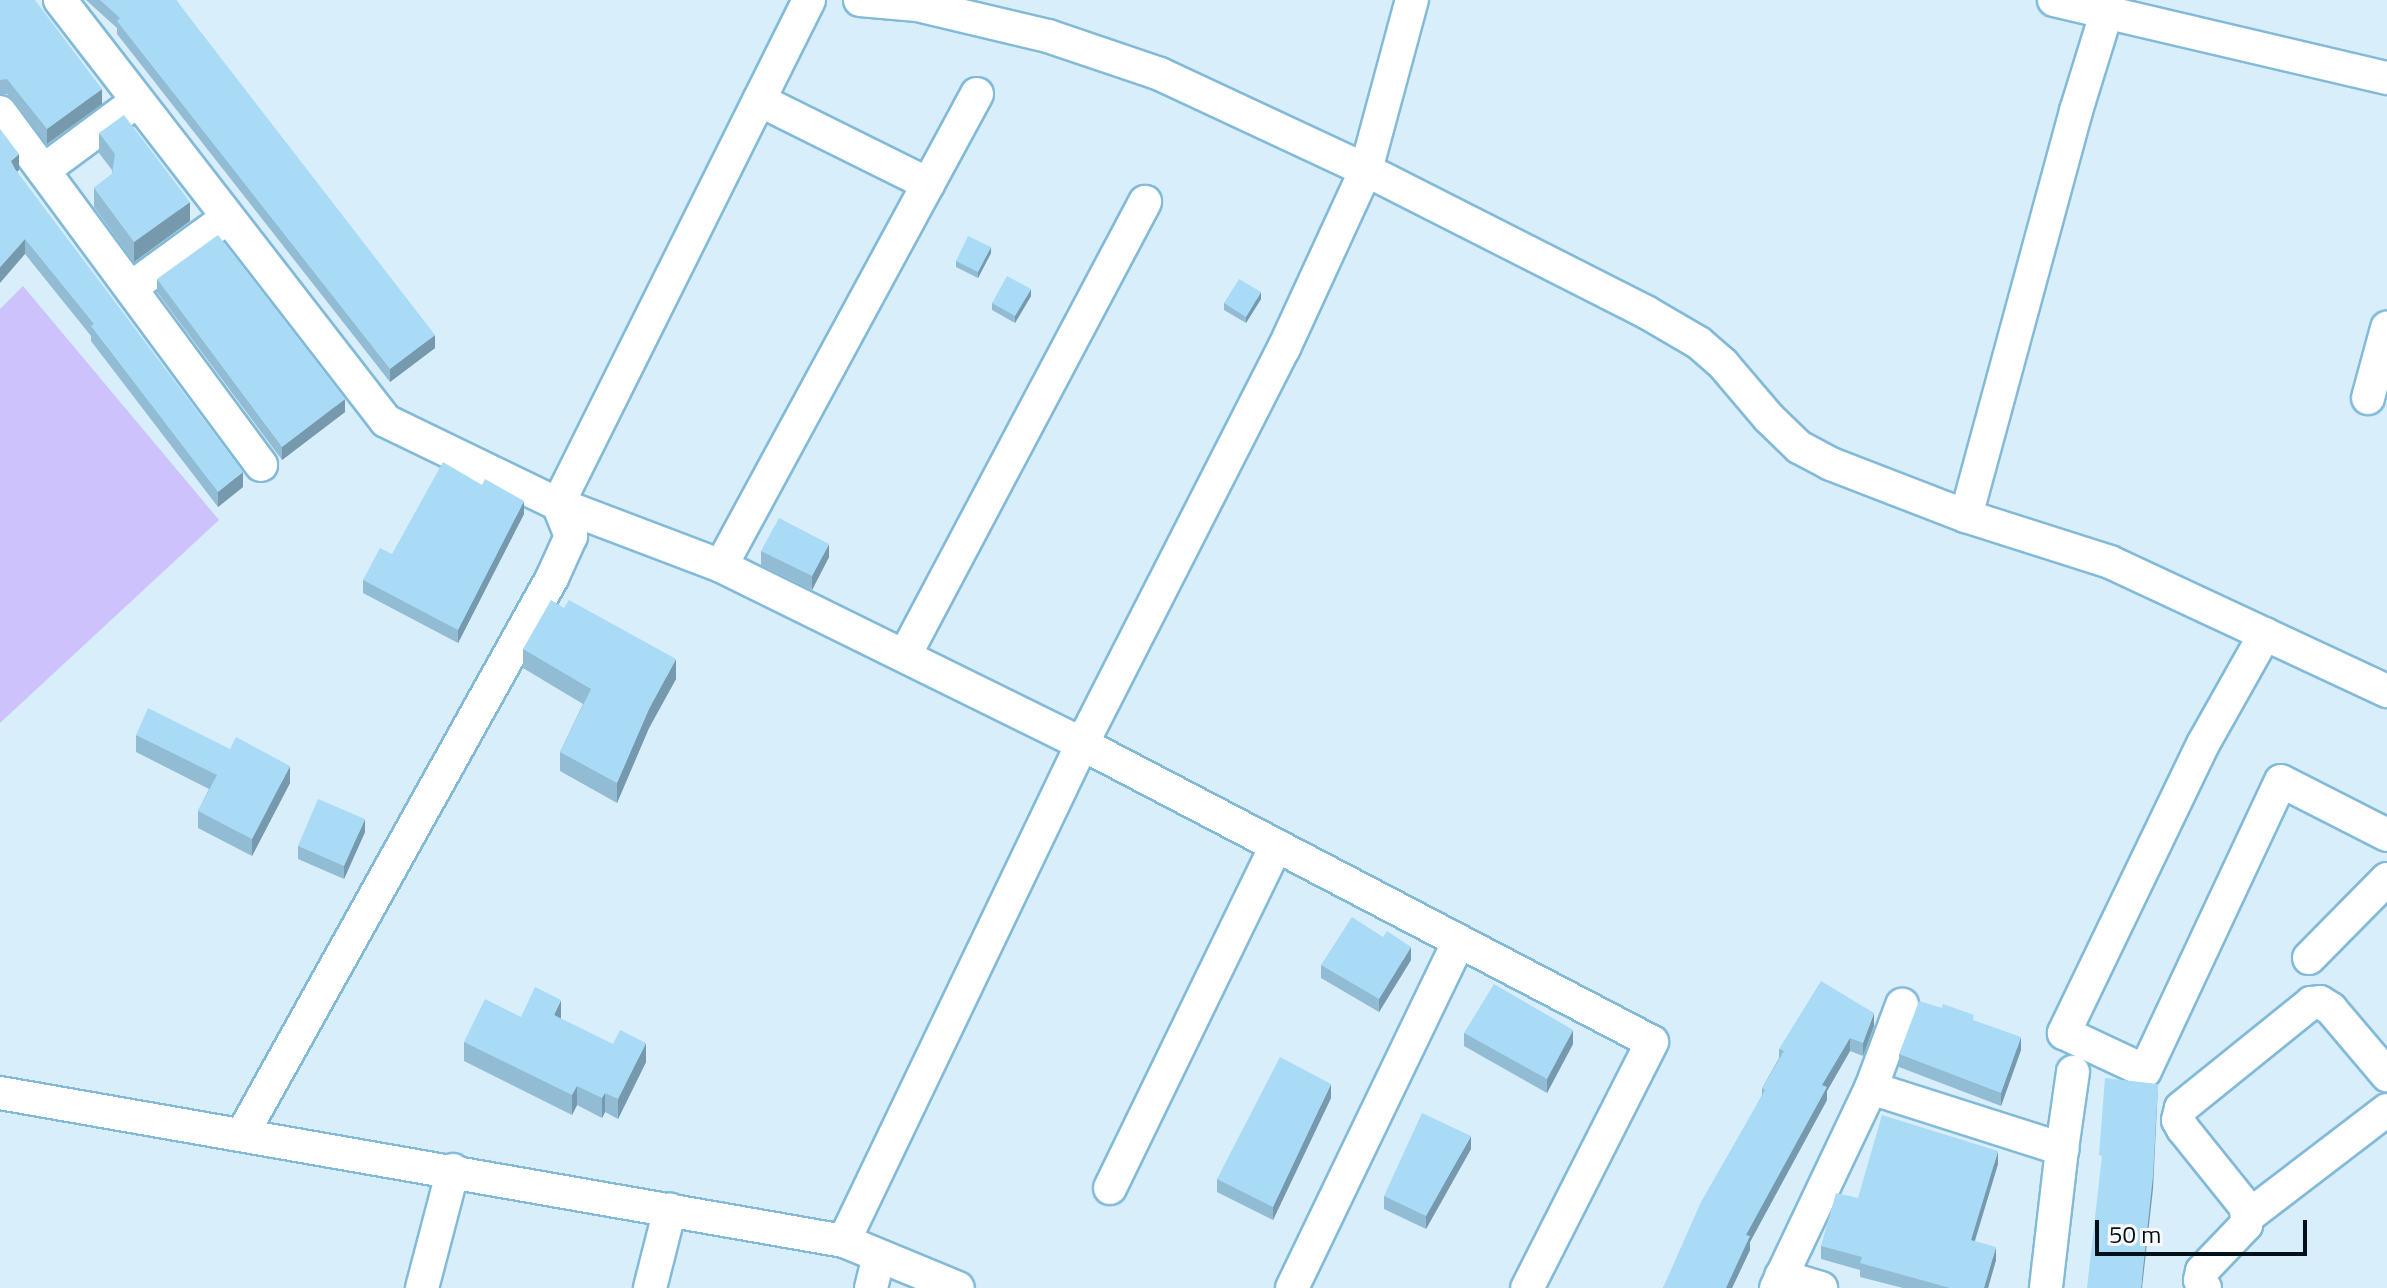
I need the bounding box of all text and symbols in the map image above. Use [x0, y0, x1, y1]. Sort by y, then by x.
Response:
scale bar [2099, 1204, 2311, 1254]
text: 50 m [2109, 1216, 2161, 1252]

